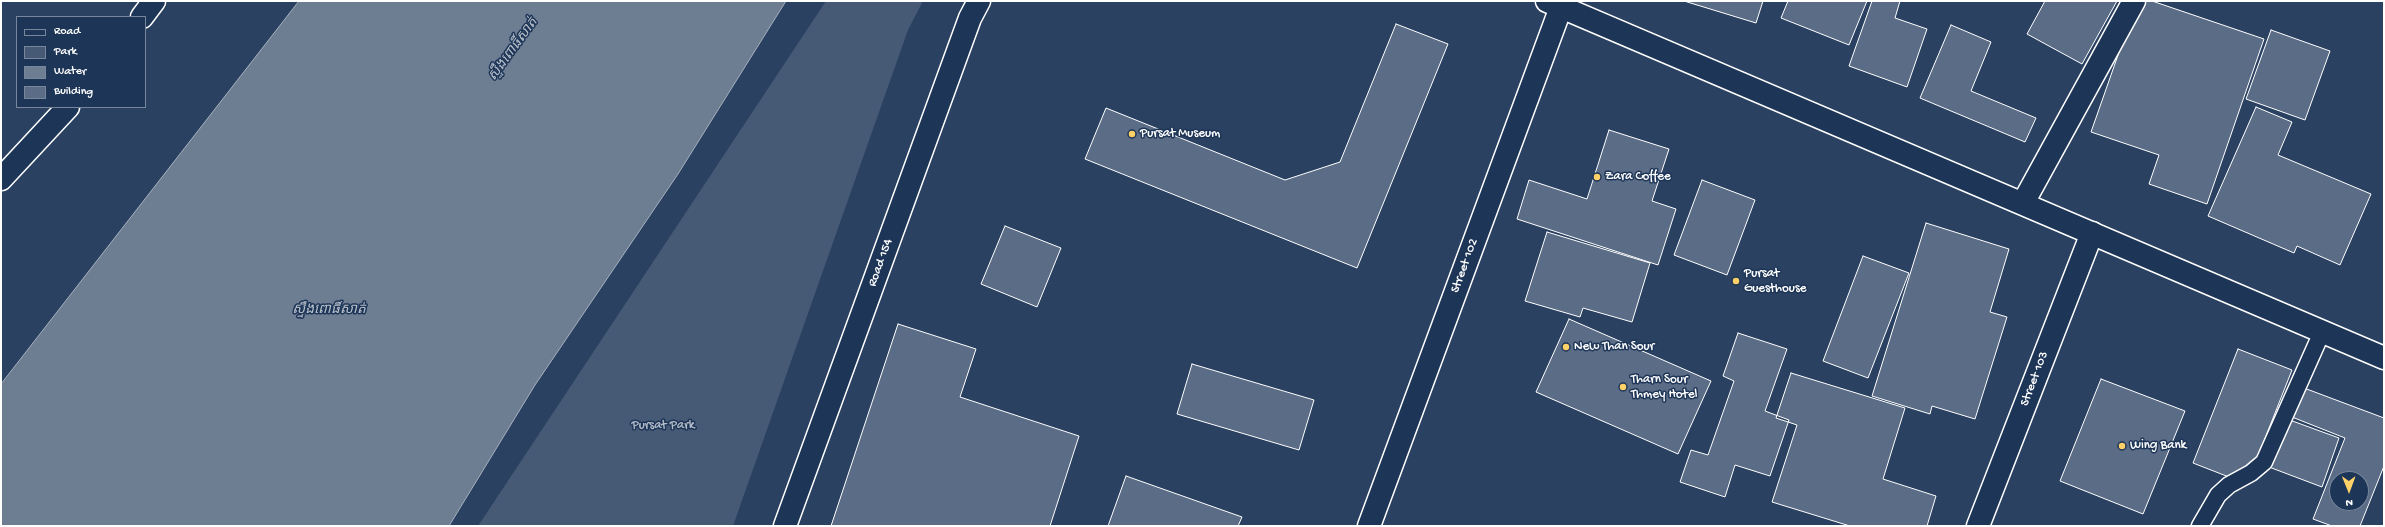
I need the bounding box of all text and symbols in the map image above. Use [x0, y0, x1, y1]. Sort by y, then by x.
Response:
water label: ស្ទឹងពោធិ៍សាត់ [486, 15, 542, 85]
legend [16, 16, 146, 108]
text: Road [54, 25, 80, 39]
text: Park [54, 45, 77, 59]
text: Water [54, 65, 86, 79]
text: Building [54, 85, 93, 99]
place label: Pursat Museum [1140, 126, 1220, 142]
marker: Pursat Museum [1127, 129, 1137, 139]
place label: Zara Coffee [1605, 169, 1671, 185]
marker: Zara Coffee [1592, 172, 1602, 182]
street label: Road 154 [865, 237, 897, 289]
street label: Street 102 [1448, 237, 1482, 295]
place label: Pursat Guesthouse [1744, 266, 1806, 297]
marker: Pursat Guesthouse [1731, 276, 1741, 286]
water label: ស្ទឹងពោធិ៍សាត់ [292, 303, 366, 319]
place label: New Than Sour [1574, 339, 1654, 355]
marker: New Than Sour [1561, 342, 1571, 352]
street label: Street 103 [2017, 350, 2053, 408]
place label: Tharn Sour Thmey Hotel [1631, 372, 1697, 403]
marker: Tharn Sour Thmey Hotel [1618, 382, 1628, 392]
park label: Pursat Park [631, 418, 695, 434]
place label: Wing Bank [2130, 438, 2186, 454]
marker: Wing Bank [2117, 441, 2127, 451]
north arrow [2329, 471, 2369, 511]
text: N [2345, 496, 2353, 508]

